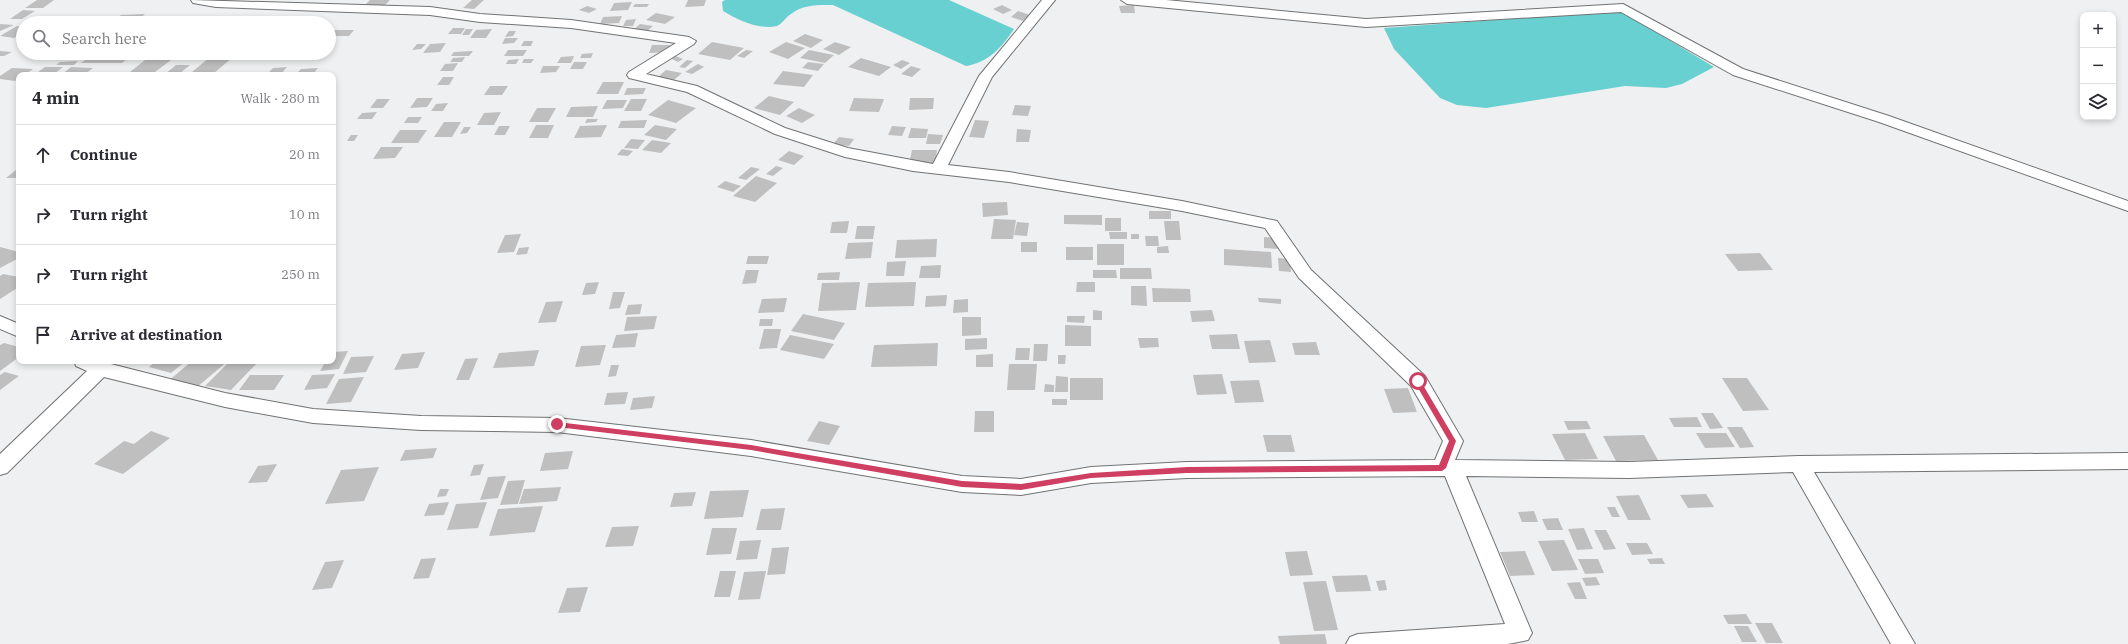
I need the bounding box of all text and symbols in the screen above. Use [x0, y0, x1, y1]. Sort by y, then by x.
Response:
map controls [2080, 12, 2116, 120]
button: + [2080, 12, 2116, 48]
search box [16, 16, 336, 60]
icon: search [30, 27, 52, 49]
text: Search here [62, 29, 147, 48]
button: − [2080, 48, 2116, 84]
button: layers [2080, 84, 2116, 120]
text: 4 min [32, 87, 80, 109]
text: Walk · 280 m [241, 90, 320, 107]
icon: ahead [32, 144, 54, 166]
text: Continue [70, 145, 137, 164]
text: 20 m [289, 146, 320, 163]
icon: right [32, 204, 54, 226]
text: Turn right [70, 205, 148, 224]
text: 10 m [289, 206, 320, 223]
icon: right [32, 264, 54, 286]
text: Turn right [70, 265, 148, 284]
text: 250 m [281, 266, 320, 283]
icon: arrive [32, 324, 54, 346]
text: Arrive at destination [70, 325, 222, 344]
route start [1409, 372, 1427, 390]
route end [548, 415, 566, 433]

